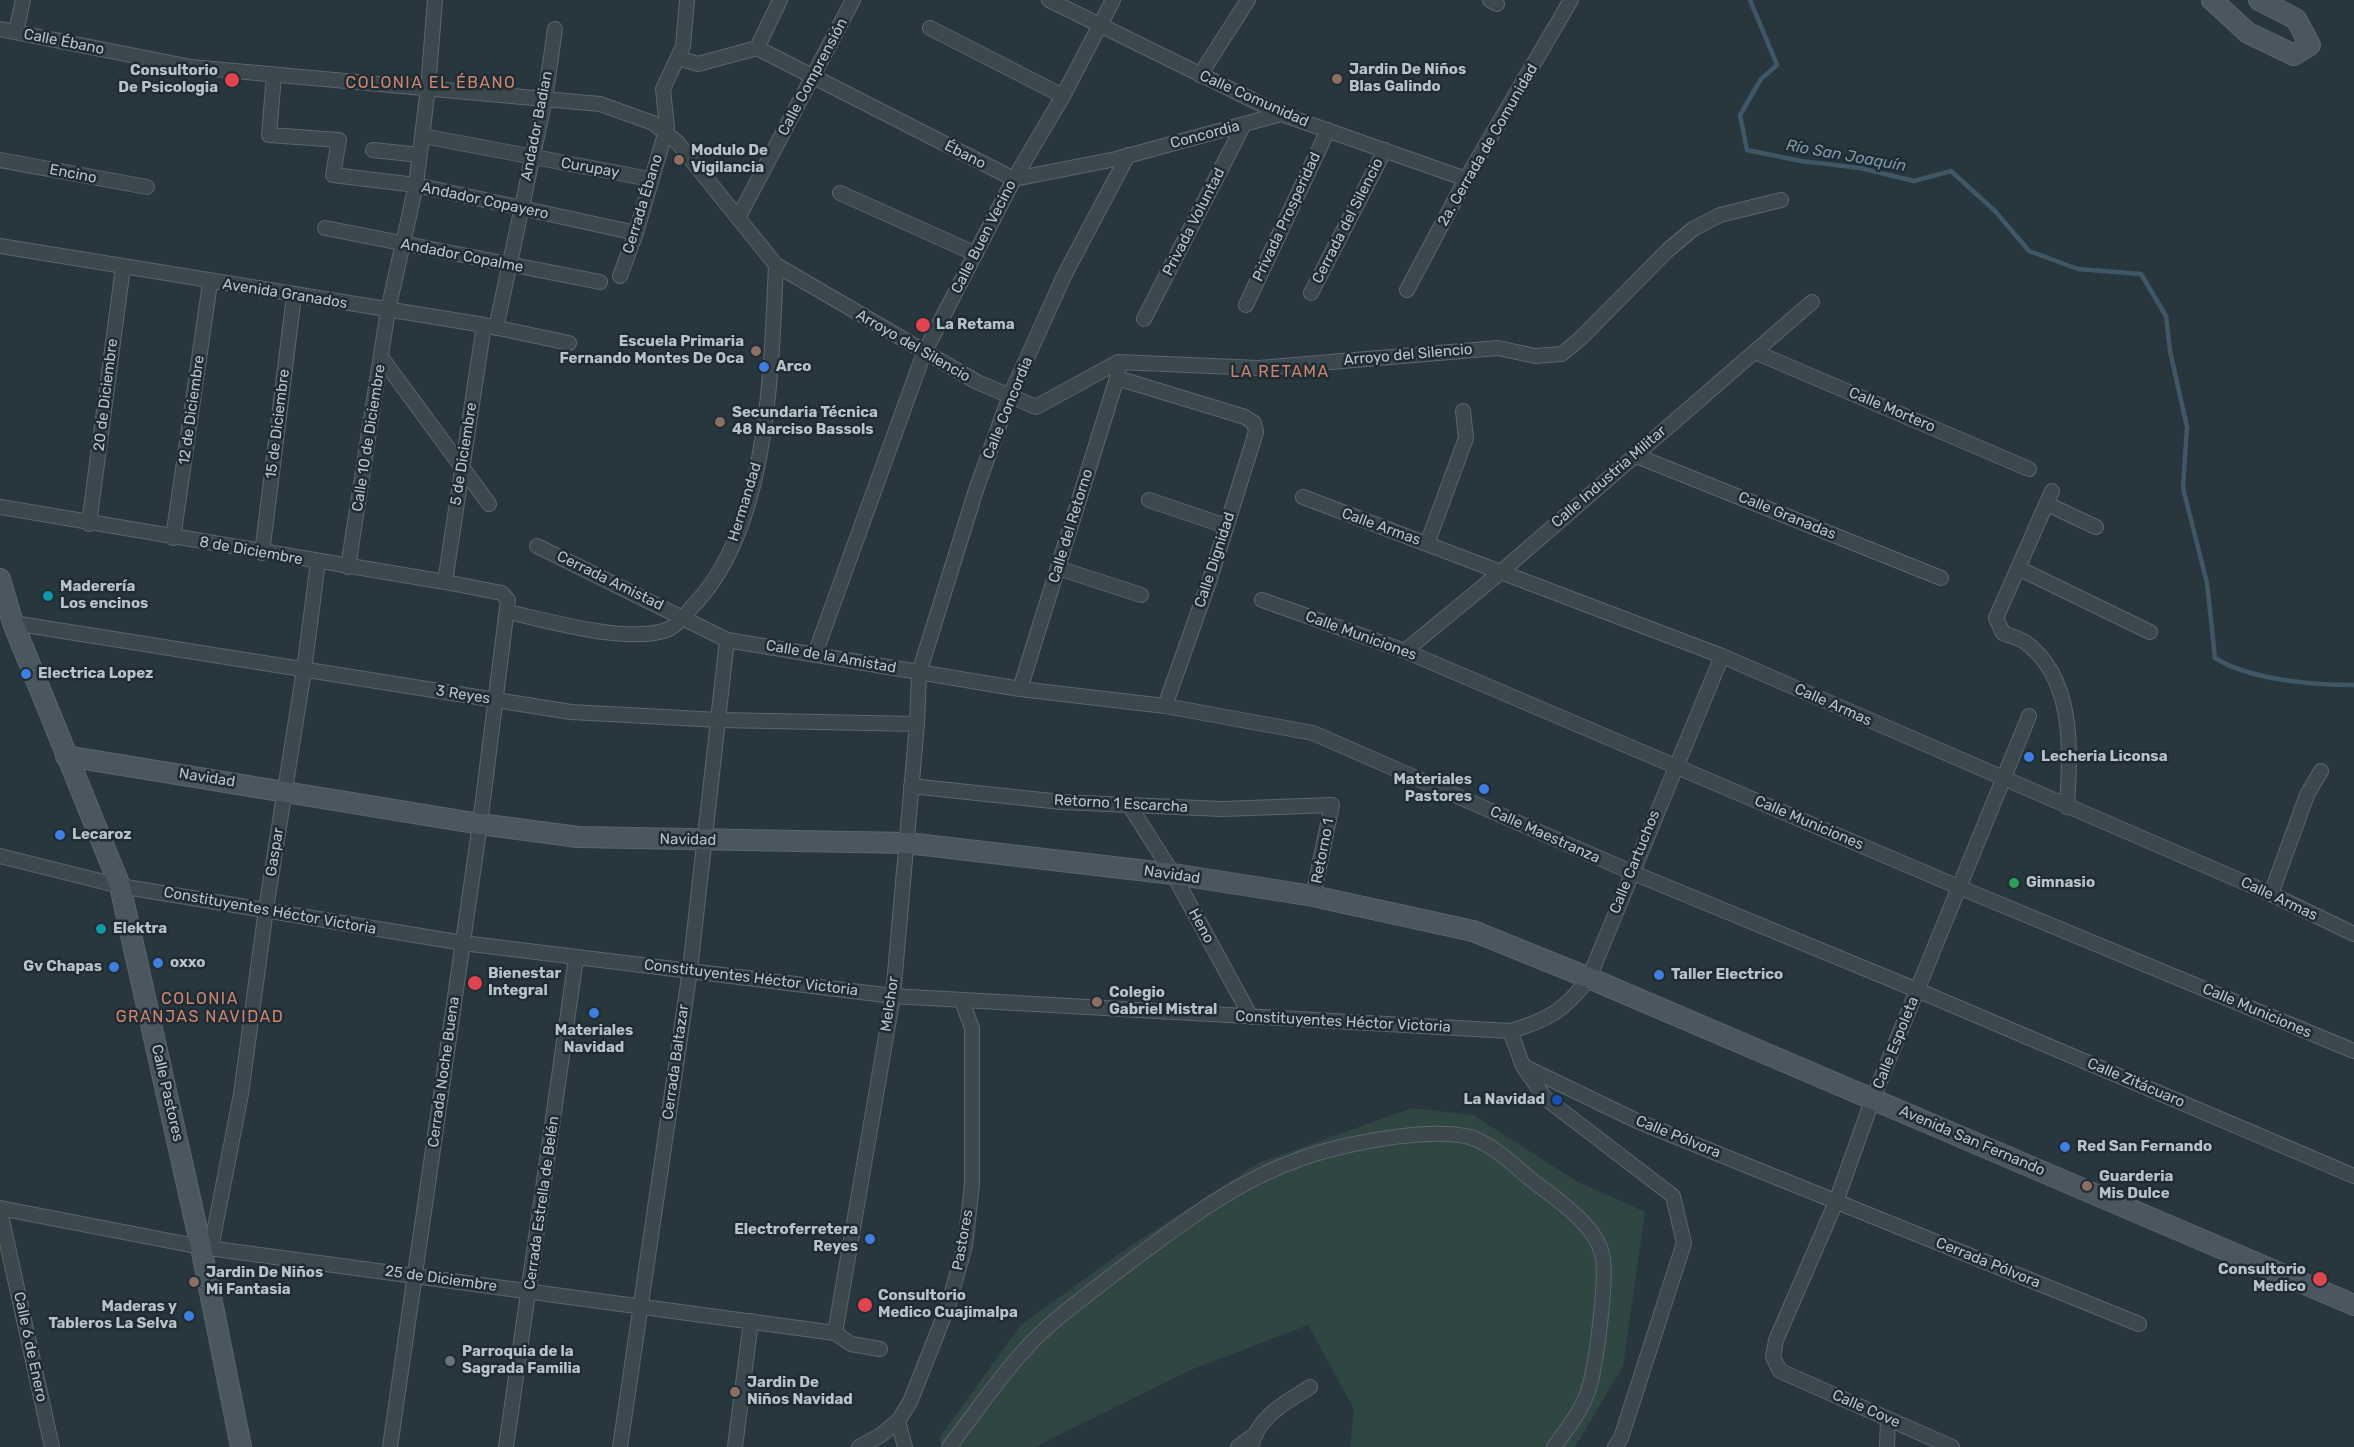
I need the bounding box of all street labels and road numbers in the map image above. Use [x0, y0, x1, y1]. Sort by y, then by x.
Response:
street label: Calle Comprensión [774, 15, 852, 139]
street label: Calle Ébano [22, 25, 106, 59]
street label: 2a. Cerrada de Comunidad [1434, 61, 1542, 229]
street label: Calle Comunidad [1197, 67, 1311, 131]
street label: Andador Badian [518, 70, 556, 182]
street label: Concordia [1168, 117, 1242, 153]
street label: Ébano [941, 137, 989, 173]
street label: Privada Prosperidad [1249, 150, 1325, 284]
street label: Cerrada Ébano [619, 152, 667, 256]
street label: Curupay [559, 154, 621, 182]
street label: Cerrada del Silencio [1309, 155, 1387, 287]
street label: Encino [48, 161, 98, 187]
street label: Privada Voluntad [1159, 165, 1229, 279]
street label: Calle Buen Vecino [948, 177, 1020, 297]
street label: Andador Copayero [420, 179, 550, 223]
street label: Andador Copalme [399, 235, 525, 277]
street label: Avenida Granados [221, 275, 349, 313]
street label: Arroyo del Silencio [853, 306, 973, 386]
street label: 20 de Diciembre [90, 338, 122, 452]
street label: Arroyo del Silencio [1343, 340, 1473, 370]
street label: 12 de Diciembre [175, 354, 209, 466]
street label: Calle Concordia [979, 354, 1037, 462]
street label: Calle 10 de Diciembre [348, 363, 390, 513]
street label: 15 de Diciembre [262, 368, 294, 480]
street label: Calle Mortero [1846, 384, 1938, 436]
street label: 5 de Diciembre [447, 401, 481, 507]
street label: Calle Industria Militar [1548, 422, 1670, 532]
street label: Hermandad [724, 460, 766, 544]
street label: Calle del Retorno [1045, 467, 1097, 585]
street label: Calle Granadas [1735, 488, 1839, 544]
street label: Calle Armas [1339, 504, 1423, 550]
street label: Calle Dignidad [1191, 510, 1239, 610]
street label: 8 de Diciembre [198, 533, 304, 569]
street label: Cerrada Amistad [554, 547, 666, 615]
street label: Calle Municiones [1303, 608, 1419, 664]
street label: Calle de la Amistad [764, 637, 898, 677]
street label: Calle Armas [1792, 680, 1874, 730]
street label: 3 Reyes [435, 682, 491, 708]
street label: Navidad [178, 765, 236, 791]
street label: Retorno 1 Escarcha [1053, 791, 1189, 817]
street label: Calle Municiones [1752, 792, 1866, 854]
street label: Calle Maestranza [1487, 803, 1603, 867]
street label: Calle Cartuchos [1606, 808, 1664, 916]
street label: Retorno 1 [1308, 817, 1338, 885]
street label: Gaspar [262, 826, 288, 878]
street label: Navidad [660, 831, 716, 849]
street label: Navidad [1143, 862, 1201, 888]
street label: Calle Armas [2238, 873, 2320, 925]
street label: Constituyentes Héctor Victoria [162, 883, 378, 939]
street label: Heno [1184, 906, 1218, 946]
street label: Constituyentes Héctor Victoria [643, 956, 859, 1000]
street label: Melchor [877, 975, 903, 1033]
street label: Calle Municiones [2200, 980, 2314, 1042]
street label: Calle Espoleta [1869, 994, 1923, 1092]
street label: Cerrada Noche Buena [424, 995, 464, 1149]
street label: Cerrada Baltazar [659, 1003, 693, 1121]
street label: Constituyentes Héctor Victoria [1235, 1007, 1451, 1037]
street label: Calle Pastores [147, 1043, 187, 1143]
street label: Calle Zitácuaro [2085, 1054, 2187, 1112]
street label: Avenida San Fernando [1896, 1102, 2048, 1180]
street label: Calle Pólvora [1633, 1112, 1723, 1162]
street label: Cerrada Estrella de Belén [521, 1115, 563, 1291]
street label: Pastores [949, 1208, 977, 1272]
street label: Cerrada Pólvora [1933, 1234, 2043, 1292]
street label: 25 de Diciembre [384, 1262, 498, 1296]
street label: Calle 6 de Enero [10, 1290, 50, 1404]
street label: Calle Cove [1829, 1386, 1903, 1432]

